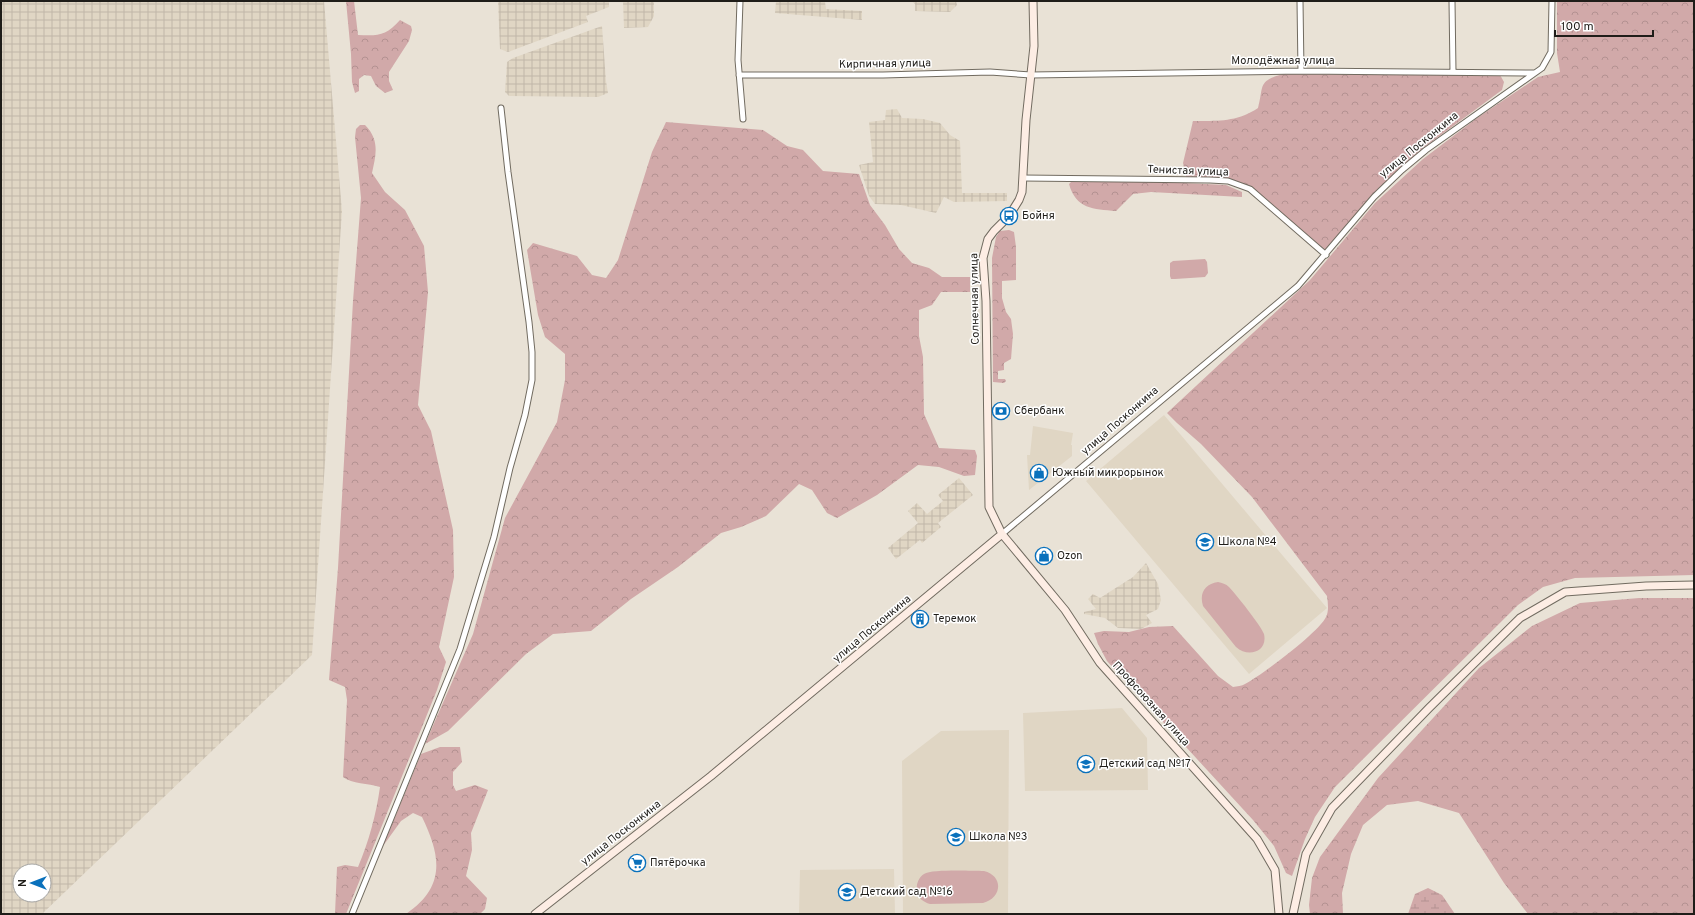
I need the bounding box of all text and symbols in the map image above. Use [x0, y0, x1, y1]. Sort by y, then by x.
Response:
scale bar [1555, 12, 1653, 38]
text: 100 m [1561, 19, 1594, 35]
street label: Молодёжная улица [1231, 54, 1335, 68]
street label: Кирпичная улица [839, 56, 931, 72]
street label: улица Посконкина [1377, 109, 1462, 181]
street label: Тенистая улица [1147, 163, 1229, 179]
bus stop icon: Бойня [999, 206, 1019, 226]
place label: Бойня [1022, 209, 1055, 223]
street label: Солнечная улица [967, 253, 983, 345]
street label: улица Посконкина [1079, 384, 1162, 458]
bank icon: Сбербанк [991, 401, 1011, 421]
place label: Сбербанк [1014, 404, 1064, 418]
shop icon: Южный микрорынок [1029, 463, 1049, 483]
place label: Южный микрорынок [1052, 466, 1164, 480]
school or university icon: Школа №4 [1195, 532, 1215, 552]
place label: Школа №4 [1218, 535, 1277, 549]
shop icon: Ozon [1034, 546, 1054, 566]
place label: Ozon [1057, 549, 1083, 563]
street label: улица Посконкина [830, 592, 914, 666]
building icon: Теремок [910, 609, 930, 629]
place label: Теремок [933, 612, 977, 626]
street label: Профсоюзная улица [1109, 659, 1193, 749]
school or university icon: Детский сад №17 [1076, 754, 1096, 774]
place label: Детский сад №17 [1099, 757, 1191, 771]
street label: улица Посконкина [578, 797, 664, 869]
school or university icon: Школа №3 [946, 827, 966, 847]
place label: Школа №3 [969, 830, 1027, 844]
supermarket icon: Пятёрочка [627, 853, 647, 873]
place label: Пятёрочка [650, 856, 706, 870]
north arrow [12, 863, 52, 903]
text: N [16, 879, 30, 887]
school or university icon: Детский сад №16 [837, 882, 857, 902]
place label: Детский сад №16 [860, 885, 953, 899]

